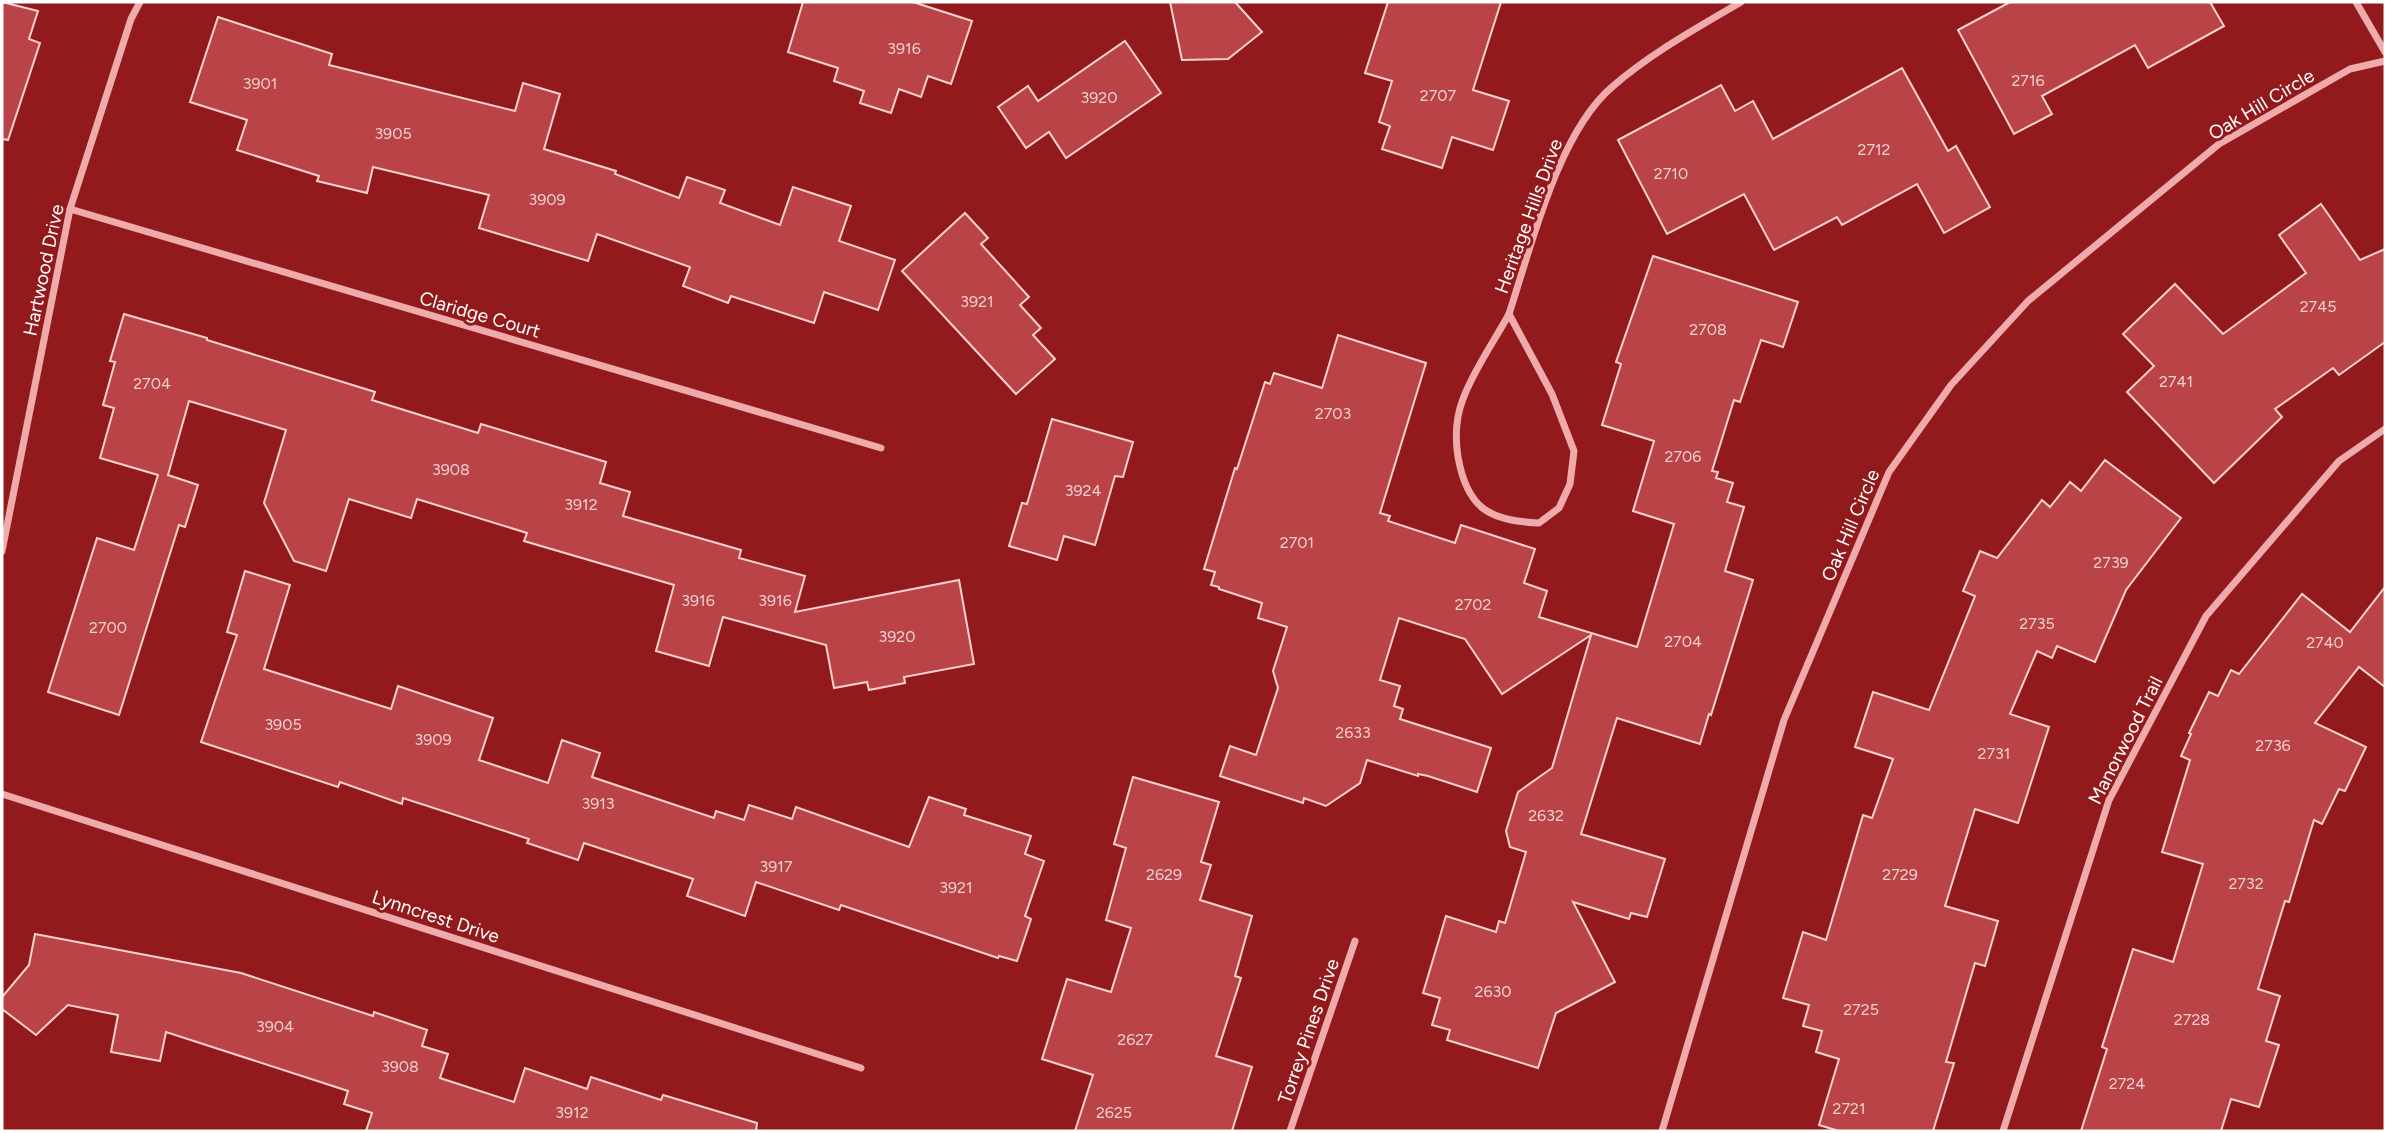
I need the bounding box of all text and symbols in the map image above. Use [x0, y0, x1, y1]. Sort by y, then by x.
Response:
house number: 3916 [887, 39, 921, 58]
street label: Oak Hill Circle [2204, 64, 2318, 145]
house number: 2716 [2011, 71, 2045, 90]
house number: 3901 [243, 74, 277, 93]
house number: 2707 [1420, 86, 1457, 105]
house number: 3920 [1081, 88, 1117, 107]
house number: 3905 [374, 124, 412, 143]
street label: Heritage Hills Drive [1490, 136, 1567, 297]
house number: 2712 [1857, 140, 1891, 159]
house number: 2710 [1654, 164, 1688, 183]
house number: 3909 [528, 190, 566, 209]
street label: Hartwood Drive [18, 202, 69, 338]
street label: Claridge Court [417, 286, 543, 343]
house number: 3921 [960, 292, 994, 311]
house number: 2745 [2300, 297, 2336, 316]
house number: 2708 [1689, 320, 1727, 339]
house number: 2741 [2159, 372, 2193, 391]
house number: 2704 [133, 374, 171, 393]
house number: 2703 [1315, 404, 1351, 423]
house number: 2706 [1665, 447, 1701, 466]
house number: 3908 [432, 460, 470, 479]
street label: Oak Hill Circle [1817, 466, 1884, 585]
house number: 3924 [1065, 481, 1101, 500]
house number: 3912 [564, 495, 598, 514]
house number: 2701 [1280, 533, 1314, 552]
house number: 2739 [2093, 553, 2129, 572]
house number: 3916 [681, 591, 715, 610]
house number: 3916 [758, 591, 792, 610]
house number: 2702 [1455, 595, 1491, 614]
house number: 2735 [2019, 614, 2055, 633]
house number: 2700 [89, 618, 127, 637]
house number: 3920 [879, 627, 915, 646]
house number: 2704 [1664, 632, 1702, 651]
house number: 2740 [2306, 633, 2344, 652]
street label: Manorwood Trail [2083, 672, 2168, 808]
house number: 3905 [264, 715, 302, 734]
house number: 2633 [1335, 723, 1371, 742]
house number: 3909 [414, 730, 452, 749]
house number: 2736 [2255, 736, 2291, 755]
house number: 2731 [1978, 744, 2010, 763]
house number: 3913 [581, 794, 615, 813]
house number: 2632 [1528, 806, 1564, 825]
house number: 3917 [760, 857, 793, 876]
house number: 2629 [1146, 865, 1182, 884]
house number: 2729 [1882, 865, 1918, 884]
house number: 2732 [2228, 874, 2264, 893]
house number: 3921 [939, 878, 973, 897]
street label: Lynncrest Drive [369, 885, 503, 948]
street label: Torrey Pines Drive [1273, 956, 1344, 1107]
house number: 2630 [1475, 982, 1511, 1001]
house number: 2725 [1843, 1000, 1879, 1019]
house number: 2728 [2174, 1010, 2210, 1029]
house number: 3904 [256, 1017, 294, 1036]
house number: 2627 [1117, 1030, 1153, 1049]
house number: 3908 [381, 1057, 419, 1076]
house number: 2724 [2109, 1074, 2145, 1093]
house number: 2721 [1832, 1099, 1866, 1118]
house number: 3912 [555, 1103, 589, 1122]
house number: 2625 [1096, 1103, 1132, 1122]

